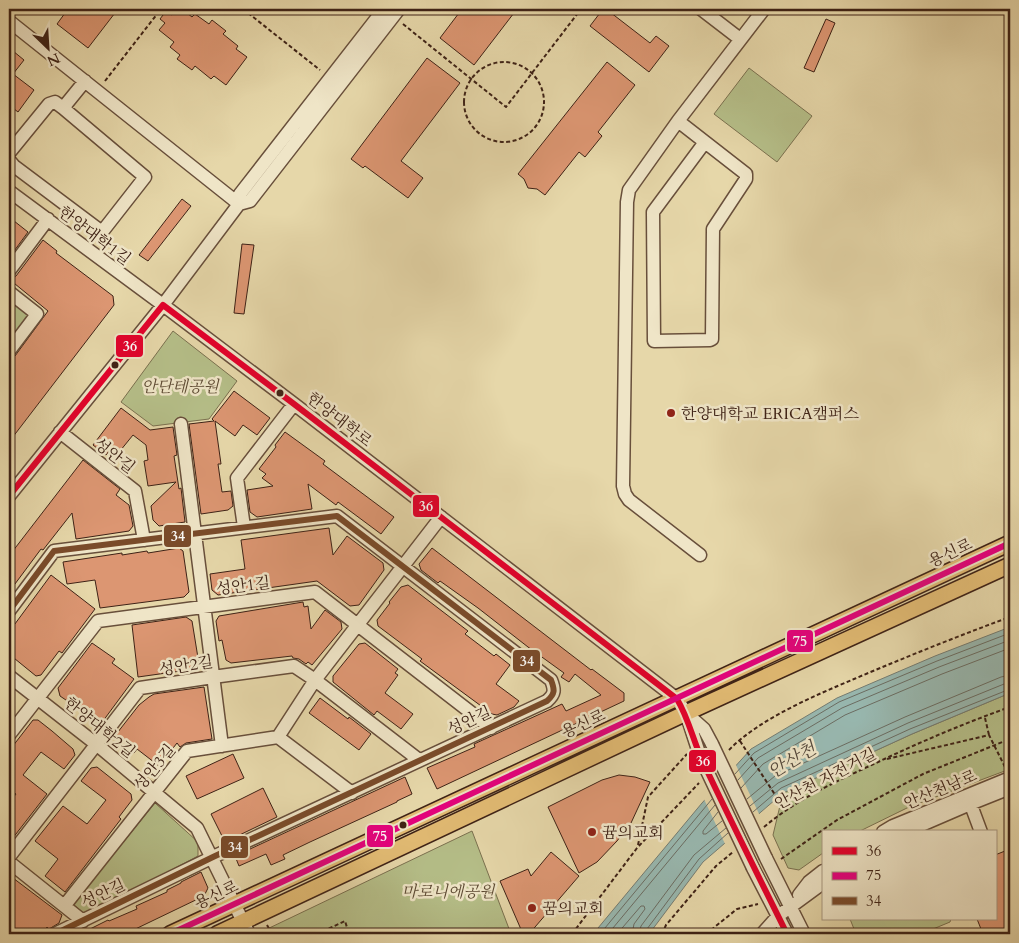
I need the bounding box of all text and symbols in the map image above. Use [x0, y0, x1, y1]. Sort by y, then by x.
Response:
north arrow [22, 22, 72, 72]
text: N [44, 48, 63, 71]
street label: 한양대학1길 [54, 201, 135, 270]
line badge: 36 [115, 334, 144, 358]
text: 36 [123, 337, 137, 356]
unlabelled marker [110, 360, 120, 370]
park label: 안단테공원 [141, 376, 220, 398]
street label: 한양대학로 [302, 387, 377, 453]
unlabelled marker [275, 388, 285, 398]
place label: 한양대학교 ERICA캠퍼스 [681, 403, 860, 425]
marker: 한양대학교 ERICA캠퍼스 [665, 407, 677, 419]
street label: 성안길 [89, 433, 139, 479]
line badge: 36 [412, 494, 440, 518]
text: 36 [419, 497, 433, 516]
line badge: 34 [163, 524, 192, 548]
text: 34 [171, 527, 185, 546]
street label: 용신로 [925, 533, 977, 573]
street label: 성안1길 [215, 572, 272, 600]
line badge: 75 [786, 629, 814, 653]
text: 75 [793, 632, 807, 651]
line badge: 34 [512, 649, 541, 673]
street label: 성안2길 [157, 651, 215, 681]
text: 34 [520, 652, 534, 671]
street label: 한양대학2길 [59, 692, 140, 763]
street label: 성안길 [444, 701, 495, 741]
street label: 용신로 [558, 704, 610, 744]
water label: 안산천 [763, 735, 822, 785]
street label: 성안3길 [129, 740, 181, 796]
street label: 안산천 자전거길 [771, 743, 880, 815]
line badge: 36 [688, 749, 717, 773]
text: 36 [696, 752, 710, 771]
street label: 안산천남로 [901, 764, 981, 815]
unlabelled marker [398, 820, 408, 830]
place label: 뀸의교회 [602, 822, 664, 844]
line badge: 75 [366, 824, 394, 848]
marker: 뀸의교회 [586, 826, 598, 838]
text: 75 [373, 827, 387, 846]
legend [822, 830, 996, 920]
line badge: 34 [220, 835, 249, 859]
text: 34 [228, 838, 242, 857]
text: 36 [866, 841, 882, 861]
text: 75 [866, 865, 881, 885]
street label: 성안길 [78, 874, 129, 914]
street label: 용신로 [191, 875, 243, 915]
park label: 마로니에공원 [402, 881, 496, 903]
text: 34 [866, 891, 882, 911]
place label: 꿈의교회 [542, 898, 604, 920]
marker: 꿈의교회 [526, 902, 538, 914]

